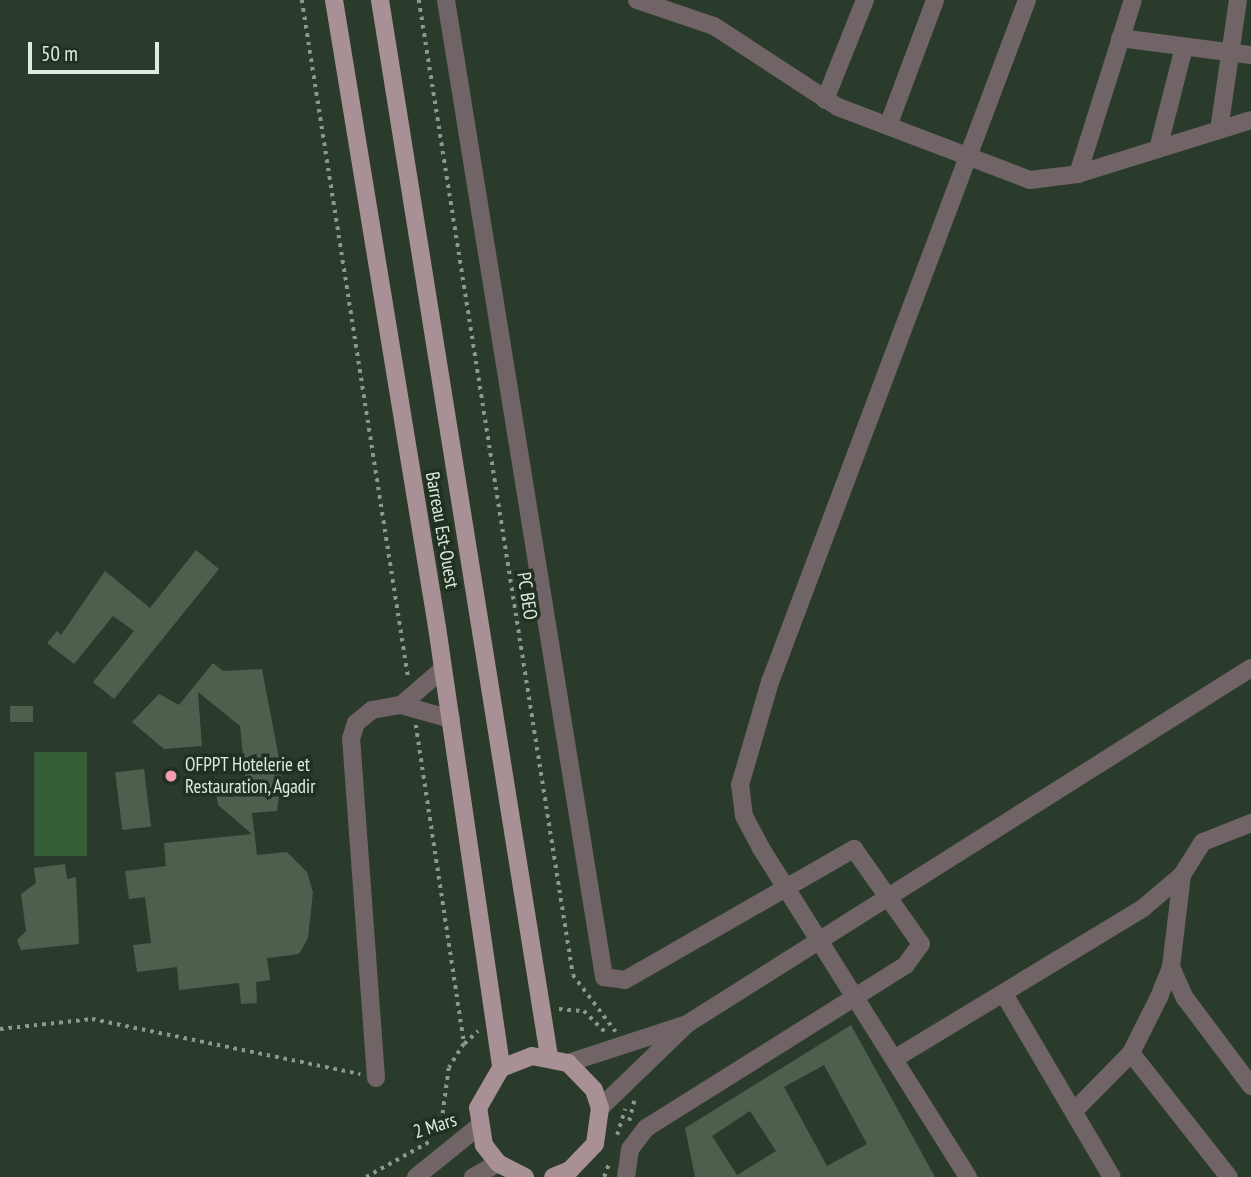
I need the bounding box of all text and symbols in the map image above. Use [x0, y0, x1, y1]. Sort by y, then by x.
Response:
scale bar [32, 28, 163, 72]
text: 50 m [41, 40, 78, 67]
street label: Barreau Est-Ouest [421, 470, 463, 590]
street label: PC BEO [512, 570, 542, 622]
place label: OFPPT Hotelerie et Restauration, Agadir [185, 754, 317, 798]
marker: OFPPT Hotelerie et Restauration, Agadir [163, 768, 179, 784]
street label: 2 Mars [411, 1108, 459, 1144]

